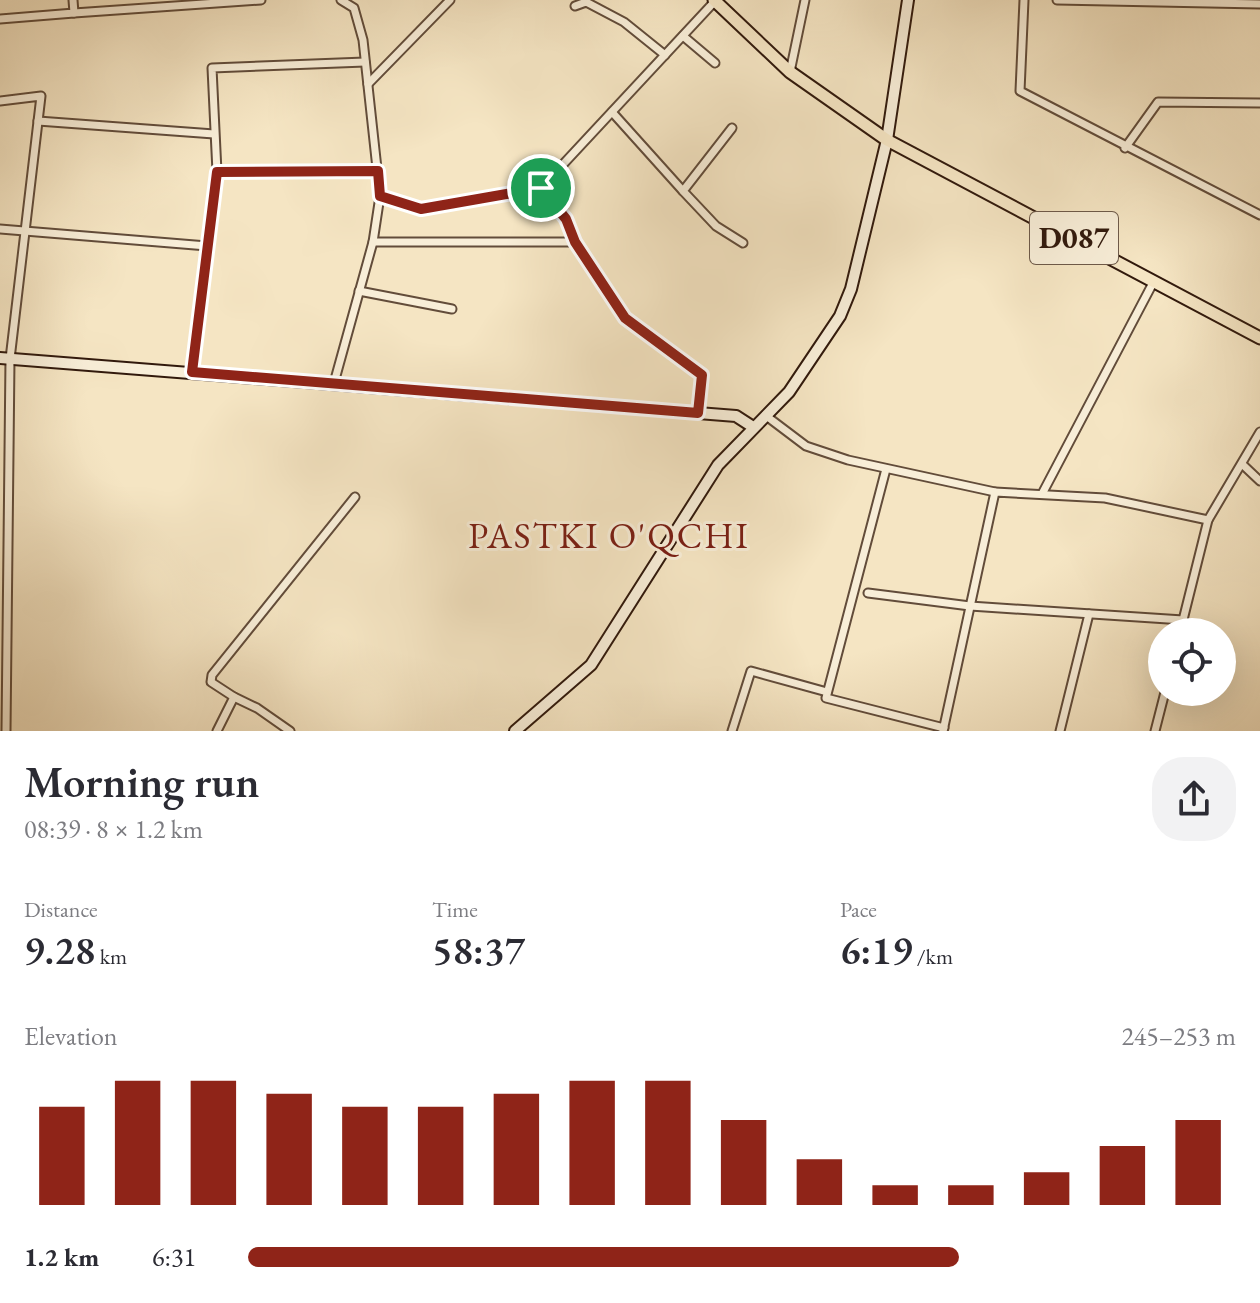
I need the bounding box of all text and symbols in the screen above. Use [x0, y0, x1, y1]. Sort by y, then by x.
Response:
pin [507, 154, 575, 222]
icon: arrive [519, 166, 563, 210]
road number: D087 [1030, 212, 1118, 264]
district label: PASTKI O'QCHI [468, 512, 750, 559]
map controls [1148, 618, 1236, 706]
button: locate [1148, 618, 1236, 706]
text: Morning run [24, 753, 260, 810]
button: share [1152, 757, 1236, 841]
text: 08:39 · 8 × 1.2 km [24, 812, 203, 846]
text: Distance [24, 895, 97, 924]
text: Time [432, 895, 478, 924]
text: Pace [840, 895, 877, 924]
text: 9.28 [24, 924, 95, 976]
text: 58:37 [432, 924, 525, 976]
text: 6:19 [840, 924, 912, 976]
text: km [95, 942, 127, 971]
text: /km [912, 942, 953, 971]
text: Elevation [24, 1019, 118, 1053]
text: 245–253 m [1121, 1019, 1236, 1053]
text: 1.2 km [24, 1240, 99, 1274]
text: 6:31 [152, 1240, 196, 1274]

